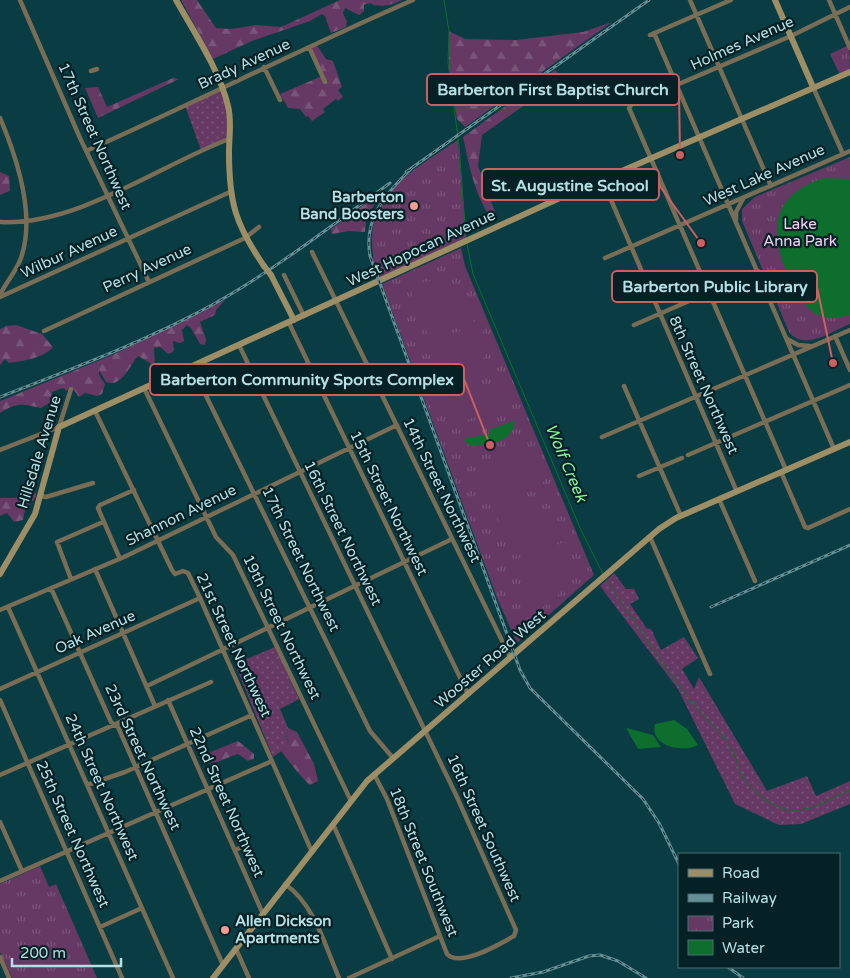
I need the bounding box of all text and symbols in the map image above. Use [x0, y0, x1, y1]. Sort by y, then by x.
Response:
street label: Holmes Avenue [688, 12, 796, 74]
street label: Brady Avenue [195, 35, 293, 93]
street label: 17th Street Northwest [54, 60, 136, 213]
callout: Barberton First Baptist Church [427, 74, 679, 105]
text: Barberton First Baptist Church [437, 80, 669, 100]
street label: West Lake Avenue [701, 140, 827, 210]
callout: St. Augustine School [482, 169, 659, 200]
text: St. Augustine School [491, 176, 649, 196]
place label: Barberton Band Boosters [300, 188, 404, 223]
marker: Barberton Band Boosters [408, 200, 420, 212]
street label: West Hopocan Avenue [344, 206, 498, 290]
park label: Lake Anna Park [763, 215, 837, 250]
street label: Wilbur Avenue [18, 222, 120, 282]
street label: Perry Avenue [100, 240, 194, 296]
callout: Barberton Public Library [612, 271, 817, 302]
text: Barberton Public Library [622, 277, 808, 297]
street label: 8th Street Northwest [665, 313, 743, 457]
callout: Barberton Community Sports Complex [150, 364, 464, 395]
text: Barberton Community Sports Complex [160, 370, 454, 390]
street label: Hillsdale Avenue [13, 393, 65, 511]
street label: 14th Street Northwest [399, 415, 485, 566]
water label: Wolf Creek [541, 421, 592, 506]
street label: 15th Street Northwest [346, 428, 432, 579]
street label: 16th Street Northwest [300, 458, 386, 609]
street label: Shannon Avenue [123, 480, 239, 550]
street label: 17th Street Northwest [258, 484, 344, 635]
street label: 19th Street Northwest [239, 552, 325, 703]
street label: 21st Street Northwest [193, 570, 275, 720]
street label: Oak Avenue [52, 606, 138, 658]
street label: Wooster Road West [431, 606, 549, 712]
street label: 23rd Street Northwest [101, 681, 185, 833]
street label: 24th Street Northwest [61, 711, 143, 864]
street label: 22nd Street Northwest [186, 724, 268, 880]
street label: 16th Street Southwest [443, 751, 525, 905]
street label: 25th Street Northwest [32, 758, 114, 911]
street label: 18th Street Southwest [386, 785, 462, 940]
legend [678, 853, 840, 968]
text: Road [722, 864, 760, 882]
text: Railway [722, 889, 777, 907]
place label: Allen Dickson Apartments [235, 912, 332, 948]
text: Park [722, 914, 754, 932]
marker: Allen Dickson Apartments [219, 924, 231, 936]
scale bar [12, 936, 121, 968]
text: Water [722, 939, 765, 957]
text: 200 m [20, 944, 66, 962]

